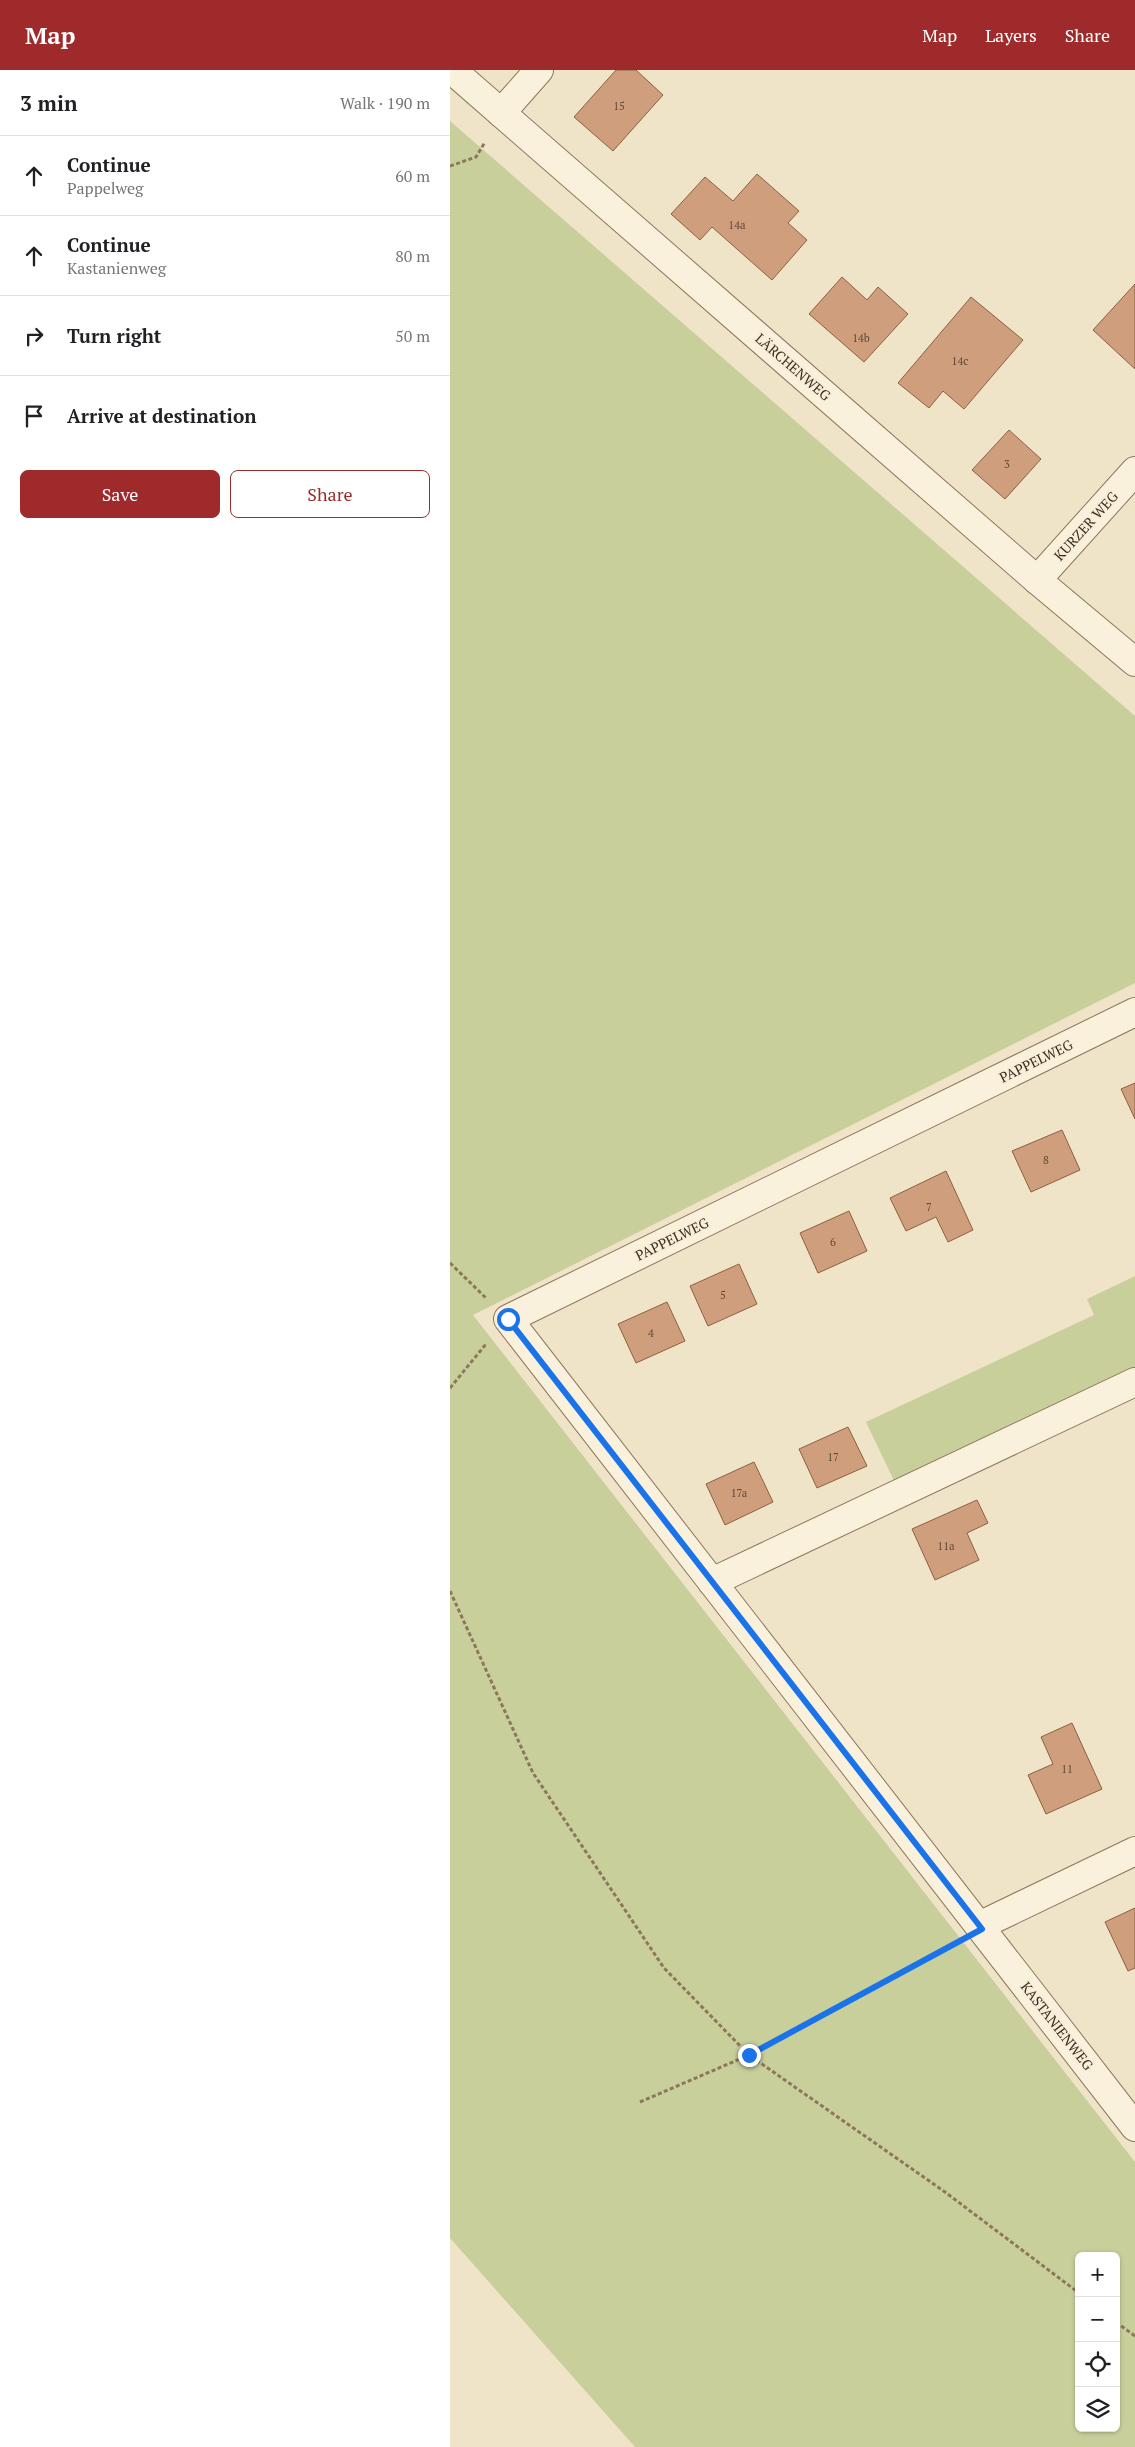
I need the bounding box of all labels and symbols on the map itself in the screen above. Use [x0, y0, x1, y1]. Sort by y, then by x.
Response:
house number: 15 [613, 99, 625, 113]
house number: 14a [728, 218, 746, 232]
street label: LÄRCHENWEG [752, 329, 835, 405]
house number: 14b [852, 331, 870, 345]
house number: 14c [952, 354, 968, 368]
house number: 3 [1004, 457, 1010, 471]
street label: KURZER WEG [1049, 487, 1122, 564]
street label: PAPPELWEG [996, 1034, 1076, 1086]
house number: 8 [1043, 1153, 1049, 1167]
house number: 7 [926, 1200, 932, 1214]
street label: PAPPELWEG [632, 1212, 712, 1264]
house number: 6 [830, 1235, 836, 1249]
house number: 5 [720, 1288, 726, 1302]
route start [497, 1308, 520, 1331]
house number: 4 [648, 1326, 654, 1340]
house number: 17 [827, 1450, 839, 1464]
house number: 17a [731, 1486, 748, 1500]
house number: 11a [937, 1539, 955, 1553]
house number: 11 [1061, 1762, 1073, 1776]
street label: KASTANIENWEG [1017, 1978, 1098, 2074]
route end [738, 2044, 761, 2067]

